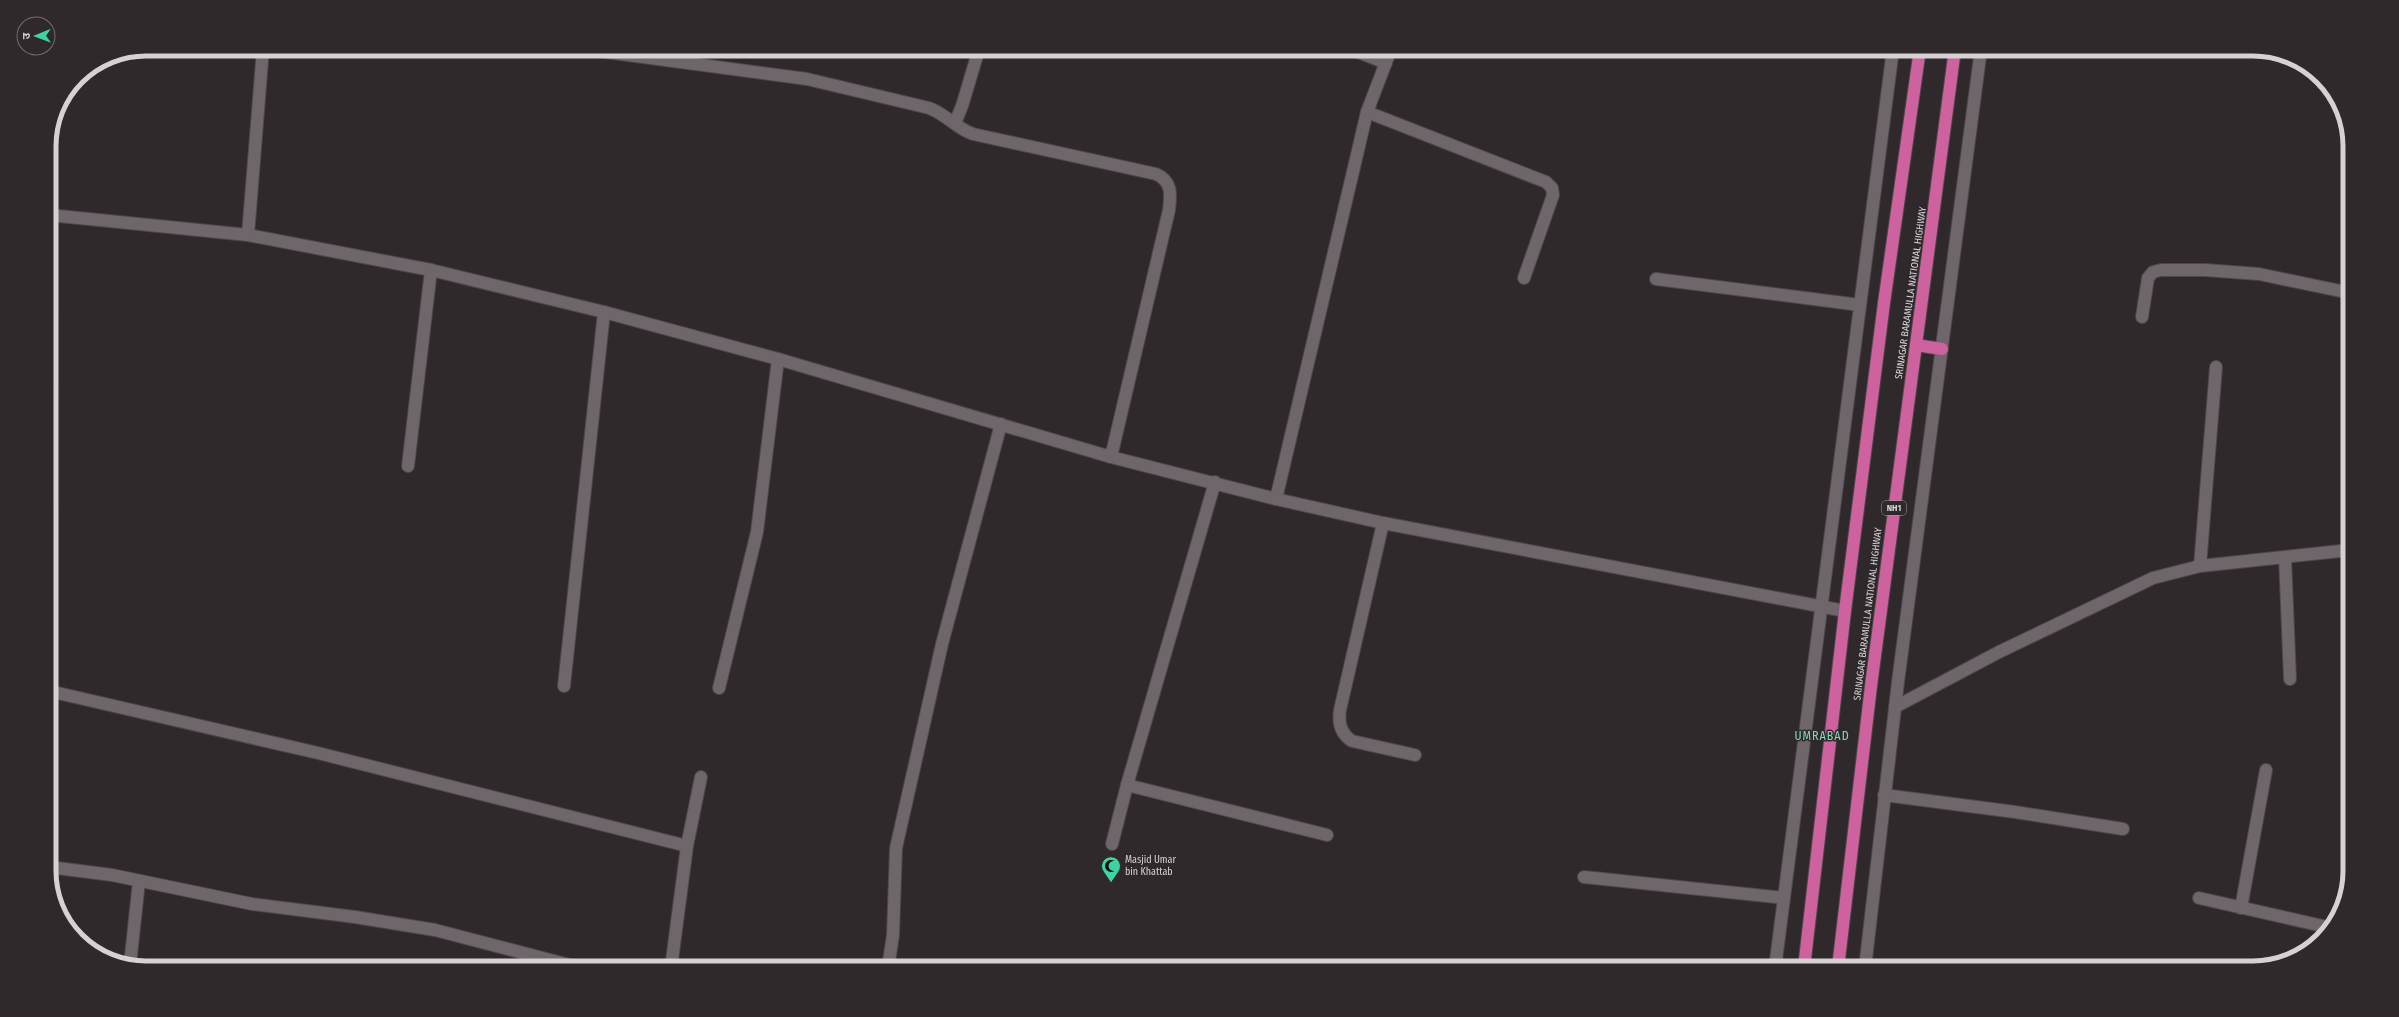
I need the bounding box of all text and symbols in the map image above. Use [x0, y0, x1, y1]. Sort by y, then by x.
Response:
north arrow [16, 16, 56, 56]
text: उ [20, 32, 33, 39]
street label: SRINAGAR BARAMULLA NATIONAL HIGHWAY [1893, 206, 1929, 380]
road number: NH1 [1882, 501, 1906, 515]
street label: SRINAGAR BARAMULLA NATIONAL HIGHWAY [1851, 527, 1885, 701]
district label: UMRABAD [1794, 729, 1850, 743]
place label: Masjid Umar bin Khattab [1125, 854, 1176, 878]
mosque icon: Masjid Umar bin Khattab [1100, 855, 1122, 883]

